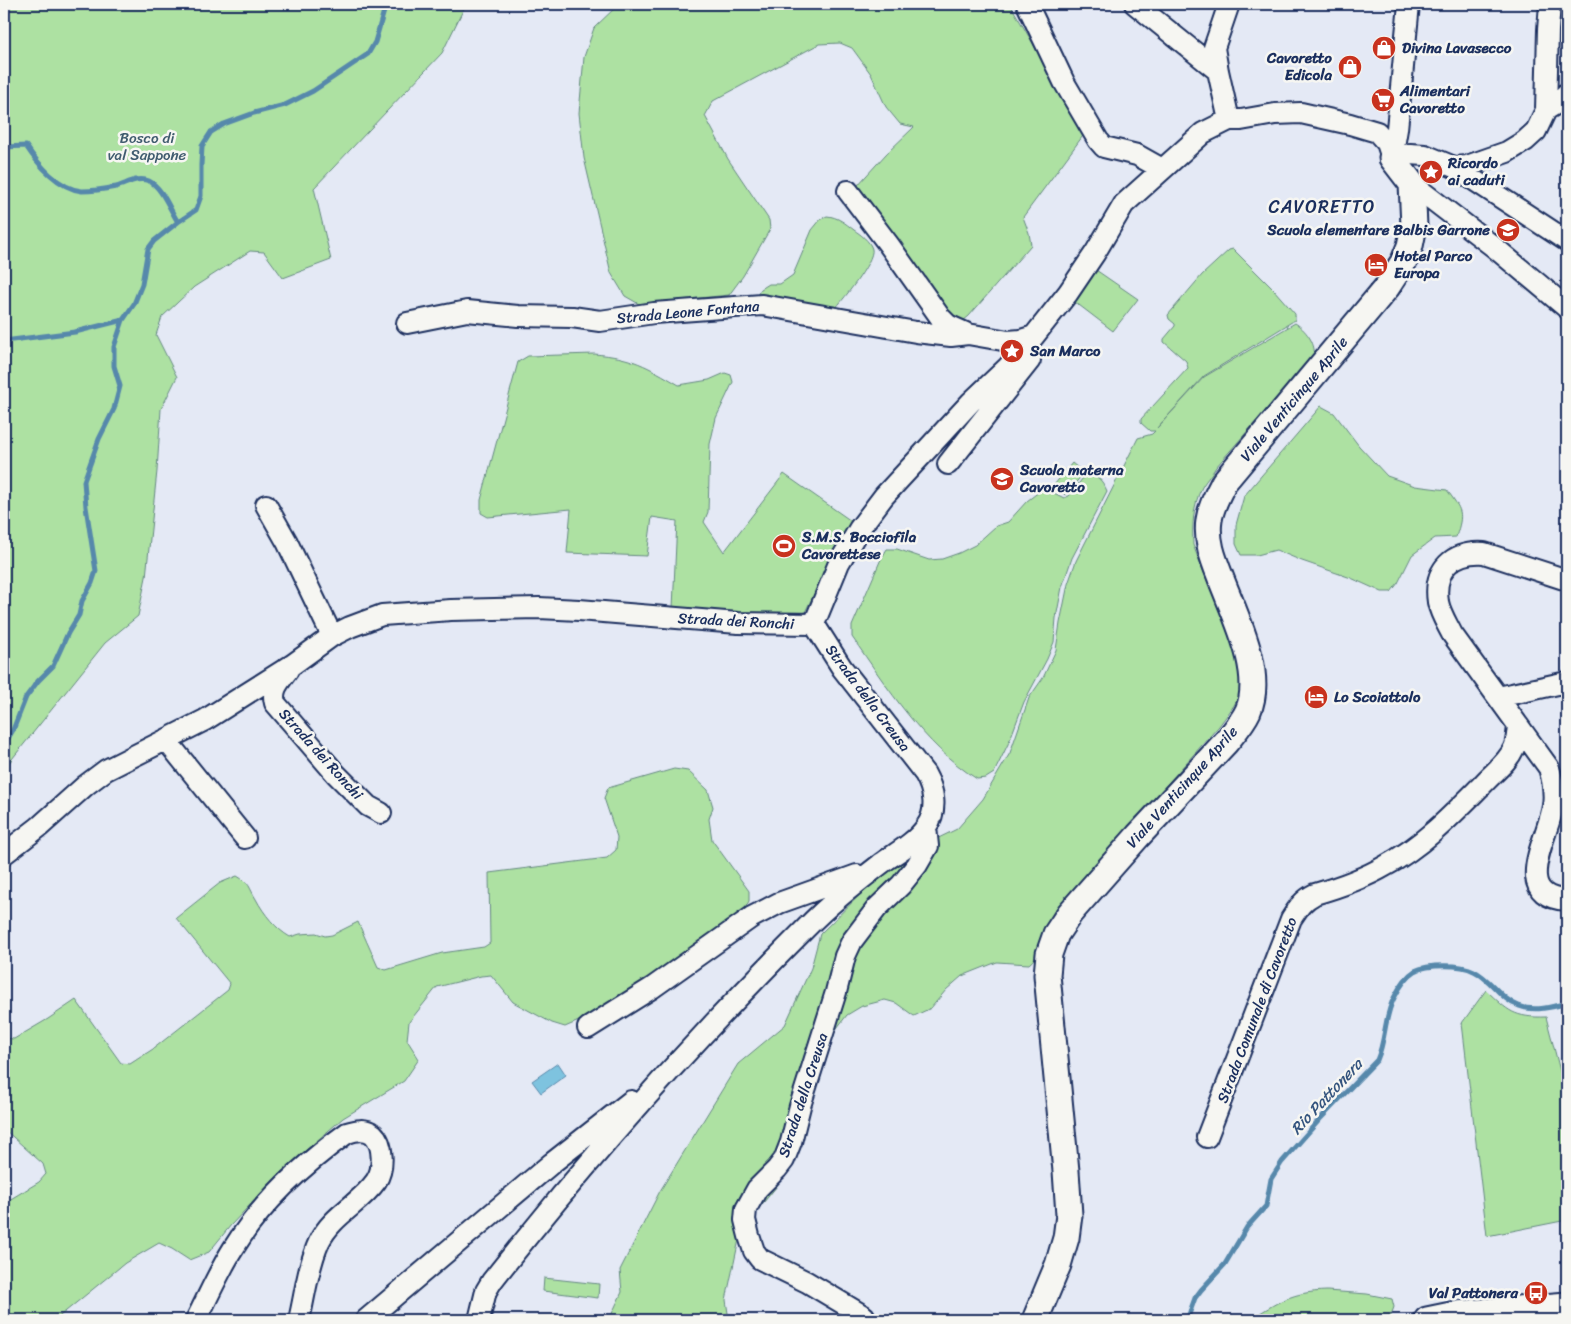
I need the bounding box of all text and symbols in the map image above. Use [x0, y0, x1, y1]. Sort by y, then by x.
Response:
shop icon: Divina Lavasecco [1371, 35, 1397, 61]
place label: Divina Lavasecco [1402, 35, 1512, 61]
place label: Cavoretto Edicola [1266, 45, 1332, 88]
shop icon: Cavoretto Edicola [1337, 54, 1363, 80]
place label: Alimentari Cavoretto [1399, 78, 1471, 121]
supermarket icon: Alimentari Cavoretto [1370, 87, 1396, 113]
park label: Bosco di val Sappone [108, 125, 187, 168]
place label: Ricordo ai caduti [1447, 150, 1506, 193]
place icon: Ricordo ai caduti [1418, 159, 1444, 185]
district label: CAVORETTO [1269, 191, 1376, 223]
place label: Scuola elementare Balbis Garrone [1266, 217, 1490, 243]
school or university icon: Scuola elementare Balbis Garrone [1495, 217, 1521, 243]
place label: Hotel Parco Europa [1393, 243, 1473, 286]
hotel icon: Hotel Parco Europa [1363, 252, 1389, 278]
street label: Strada Leone Fontana [615, 293, 761, 331]
street label: Viale Venticinque Aprile [1233, 330, 1355, 468]
place icon: San Marco [999, 338, 1025, 364]
place label: San Marco [1029, 338, 1101, 364]
place label: Scuola materna Cavoretto [1019, 457, 1124, 500]
school or university icon: Scuola materna Cavoretto [989, 466, 1015, 492]
place label: S.M.S. Bocciofila Cavorettese [801, 524, 917, 567]
sports icon: S.M.S. Bocciofila Cavorettese [771, 533, 797, 559]
street label: Strada dei Ronchi [677, 605, 796, 637]
street label: Strada della Creusa [819, 638, 918, 758]
hotel icon: Lo Scoiattolo [1303, 684, 1329, 710]
place label: Lo Scoiattolo [1334, 684, 1421, 710]
street label: Strada dei Ronchi [272, 702, 370, 807]
street label: Viale Venticinque Aprile [1120, 720, 1245, 854]
street label: Strada Comunale di Cavoretto [1209, 913, 1305, 1107]
street label: Strada della Creusa [771, 1029, 836, 1161]
water label: Rio Pattonera [1283, 1050, 1371, 1142]
place label: Val Pattonera [1429, 1280, 1518, 1306]
bus stop icon: Val Pattonera [1523, 1280, 1549, 1306]

